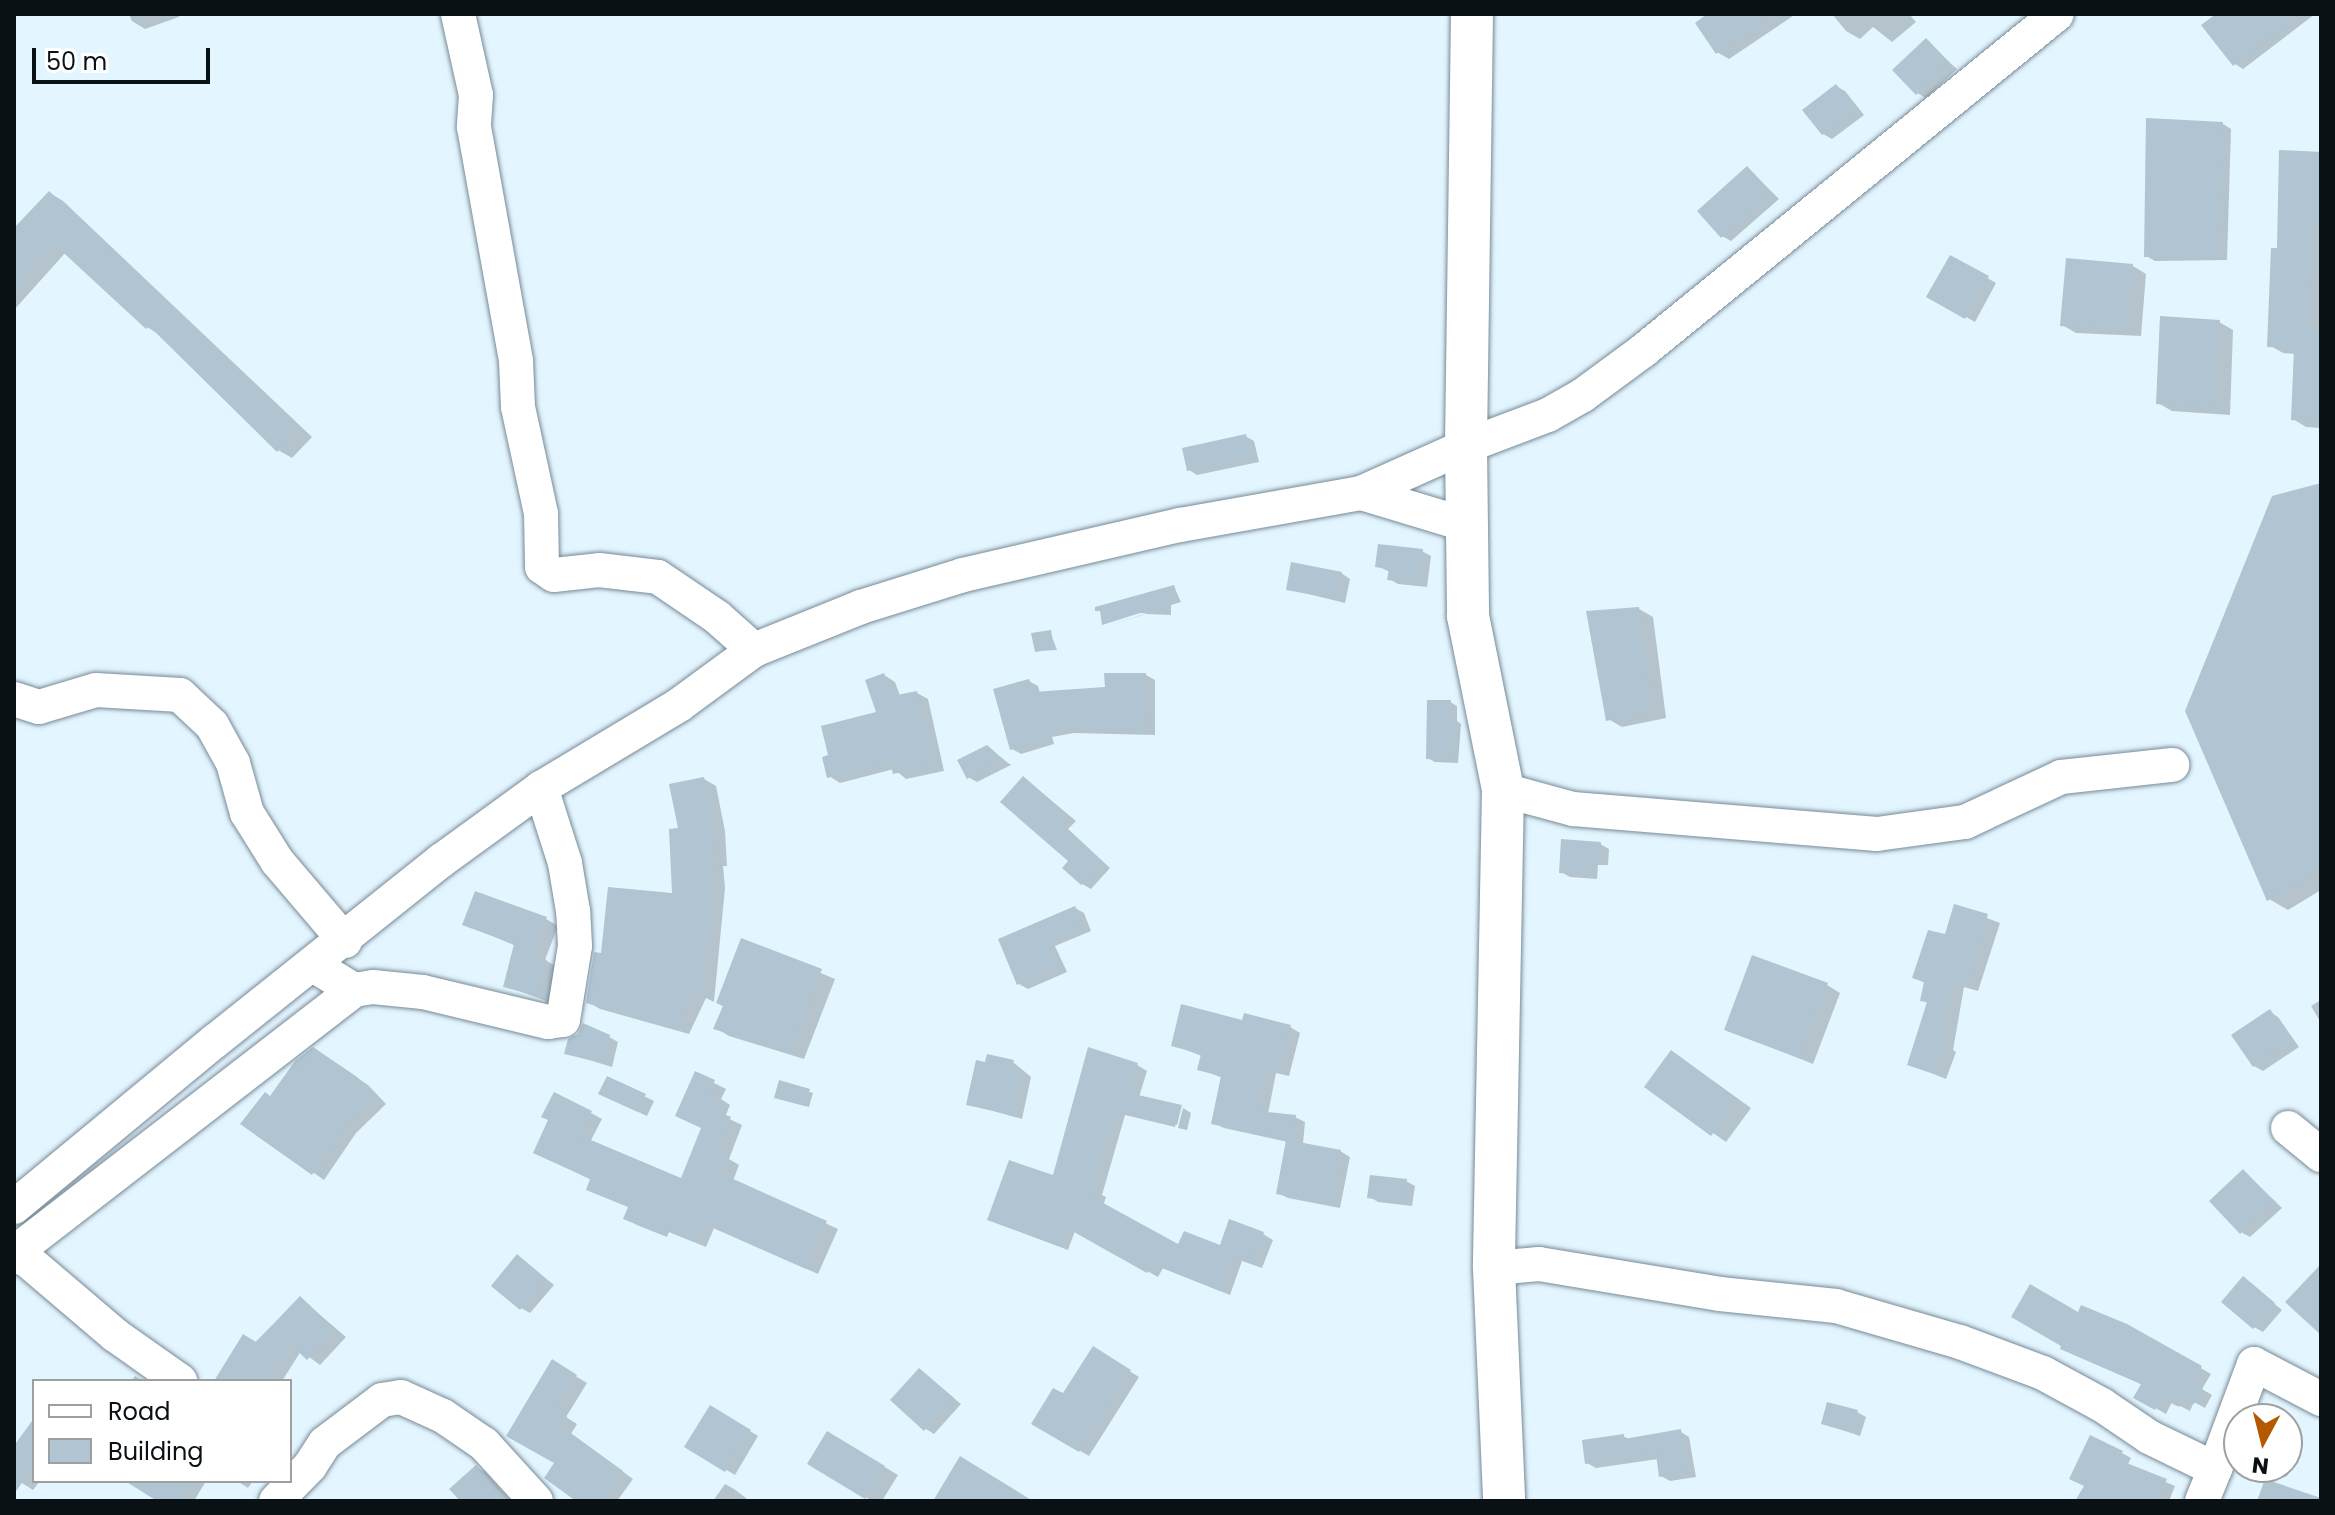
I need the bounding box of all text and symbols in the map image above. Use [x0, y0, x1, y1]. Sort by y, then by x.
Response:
scale bar [36, 32, 214, 82]
text: 50 m [46, 45, 107, 78]
legend [32, 1379, 292, 1483]
text: Road [108, 1395, 170, 1428]
north arrow [2223, 1403, 2303, 1483]
text: Building [108, 1435, 204, 1468]
text: N [2250, 1449, 2270, 1482]

